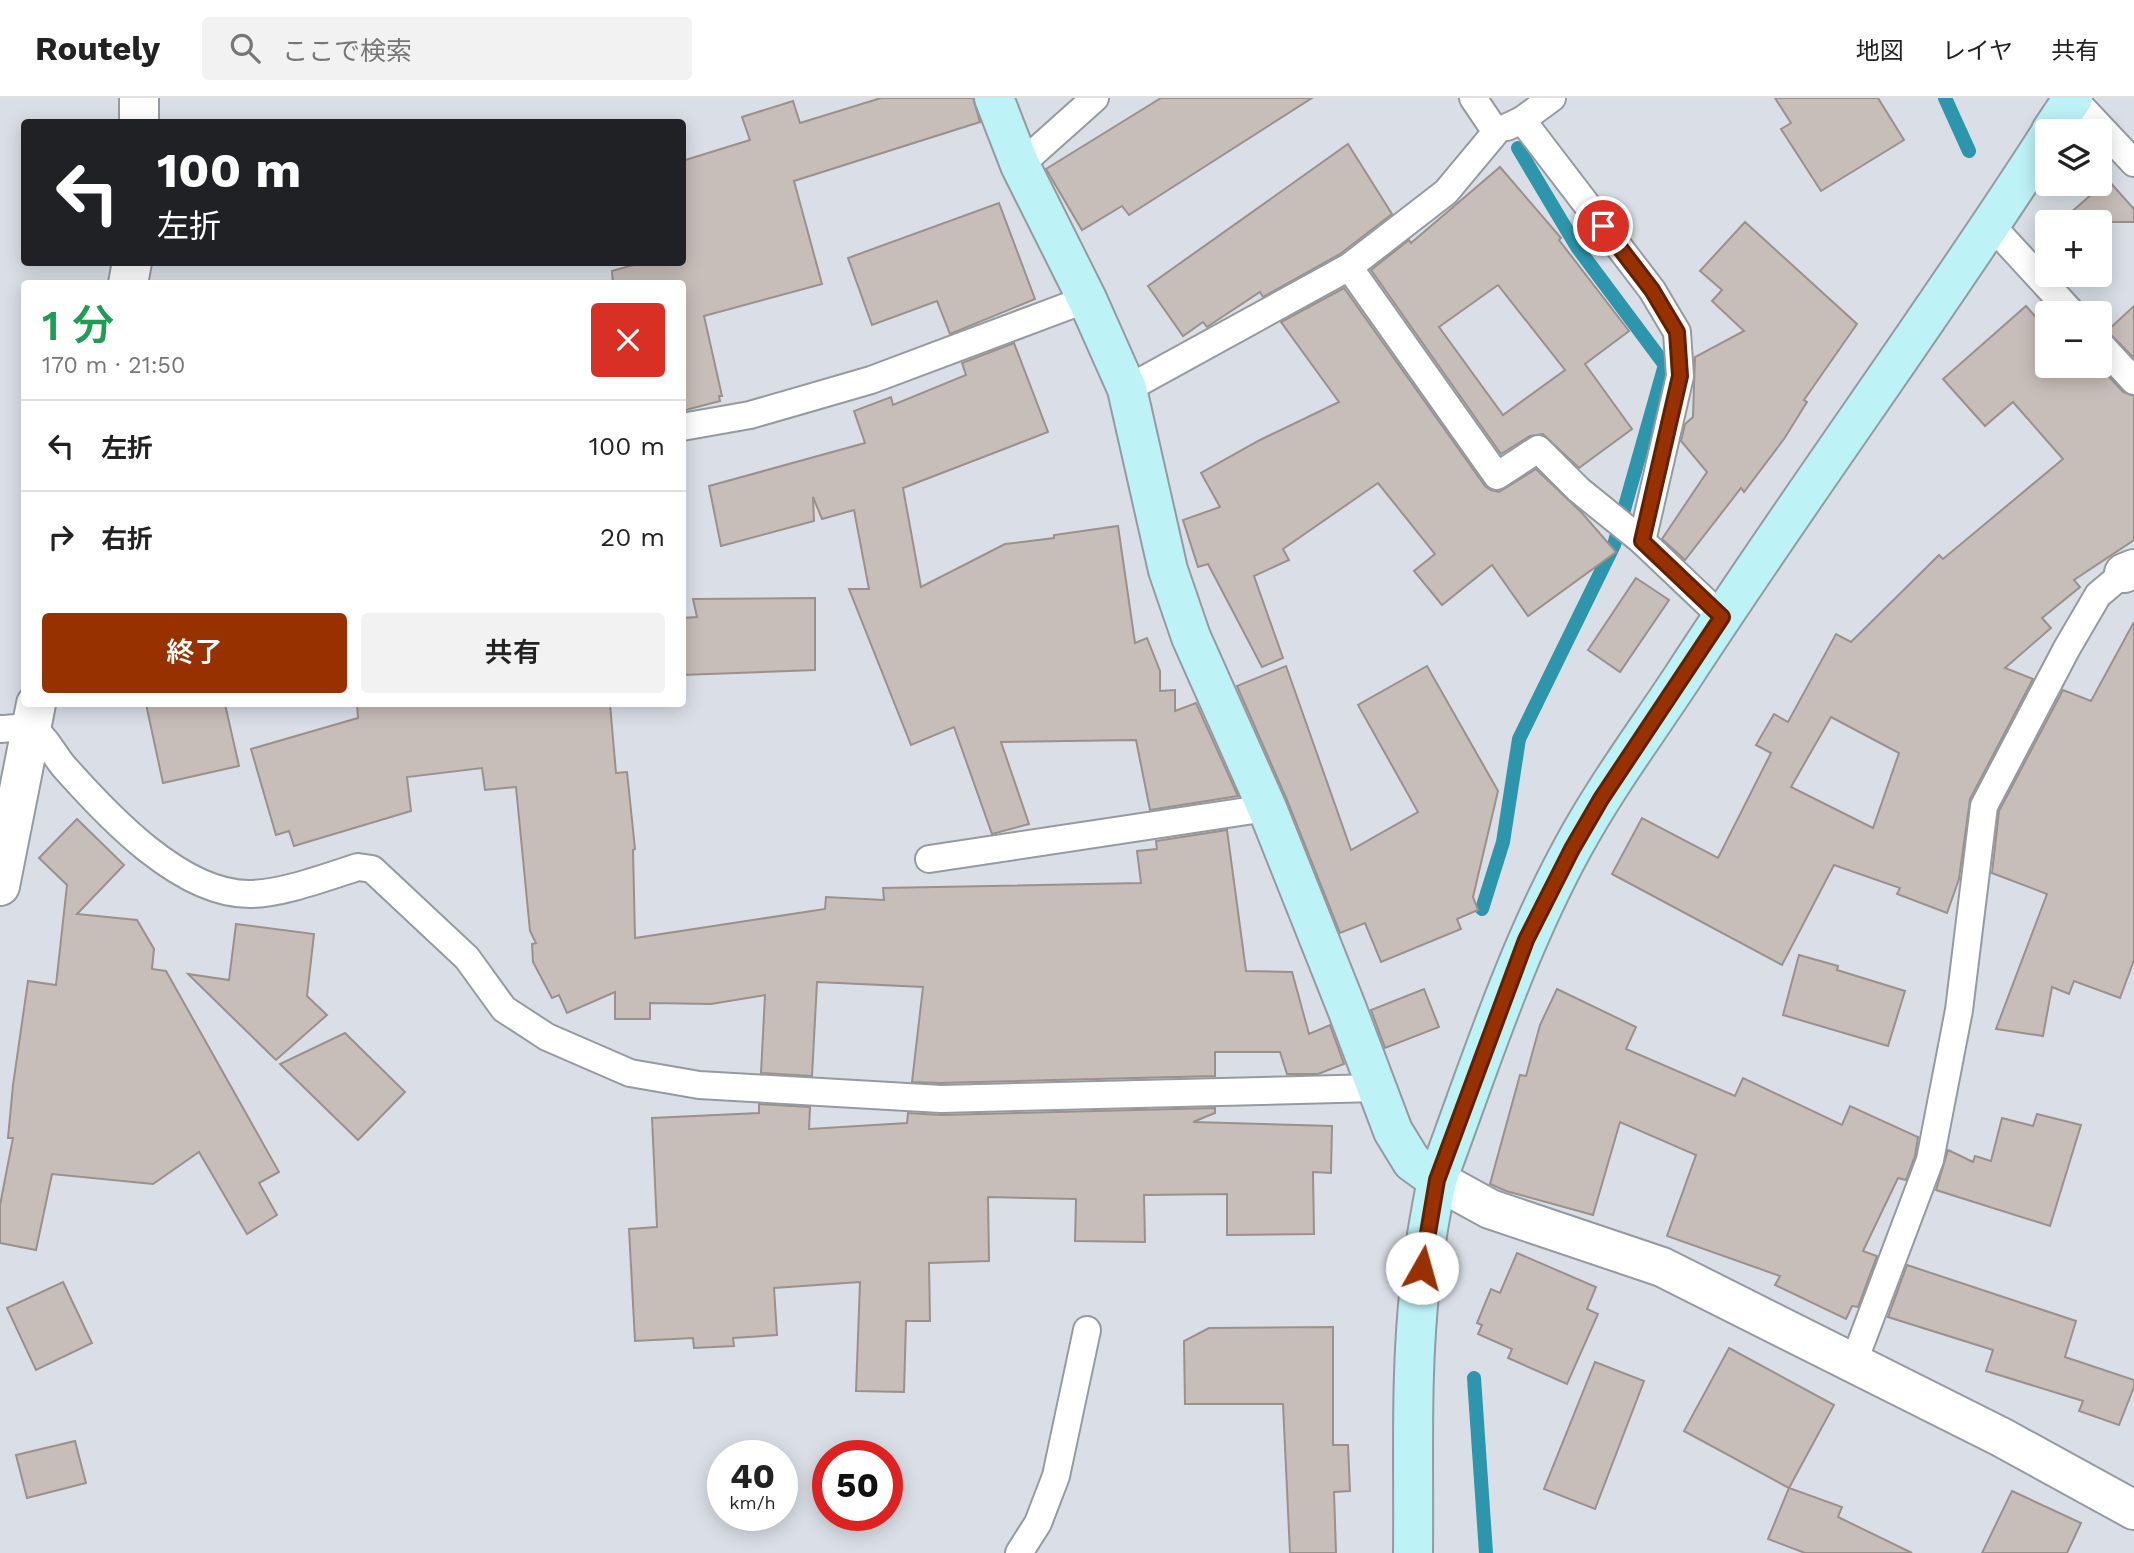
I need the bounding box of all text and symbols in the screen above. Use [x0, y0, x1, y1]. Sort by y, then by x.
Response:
search box [202, 17, 692, 80]
text: Routely [35, 29, 160, 68]
icon: search [226, 29, 264, 67]
text: ここで検索 [282, 36, 412, 66]
text: 地図 [1856, 37, 1904, 65]
text: レイヤ [1942, 37, 2013, 65]
text: 共有 [2051, 37, 2099, 65]
map controls [2035, 119, 2112, 378]
button: layers [2035, 119, 2112, 196]
text: 100 m [157, 141, 301, 199]
icon: left [42, 147, 133, 238]
pin [1573, 196, 1633, 256]
text: 左折 [157, 207, 221, 245]
icon: arrive [1584, 207, 1622, 245]
button: + [2035, 210, 2112, 287]
text: 1 分 [42, 301, 114, 350]
button: − [2035, 301, 2112, 378]
button: close [591, 303, 665, 377]
text: 170 m · 21:50 [42, 352, 185, 379]
icon: left [42, 427, 80, 465]
text: 100 m [589, 431, 665, 461]
text: 左折 [101, 433, 153, 463]
icon: right [42, 518, 80, 556]
text: 20 m [600, 522, 665, 552]
text: 右折 [101, 524, 153, 554]
button: 終了 [42, 613, 347, 693]
button: 共有 [361, 613, 665, 693]
position arrow [1385, 1231, 1459, 1305]
speed limit sign: 50 [812, 1440, 903, 1531]
text: 40 [730, 1455, 775, 1497]
text: km/h [729, 1492, 776, 1513]

